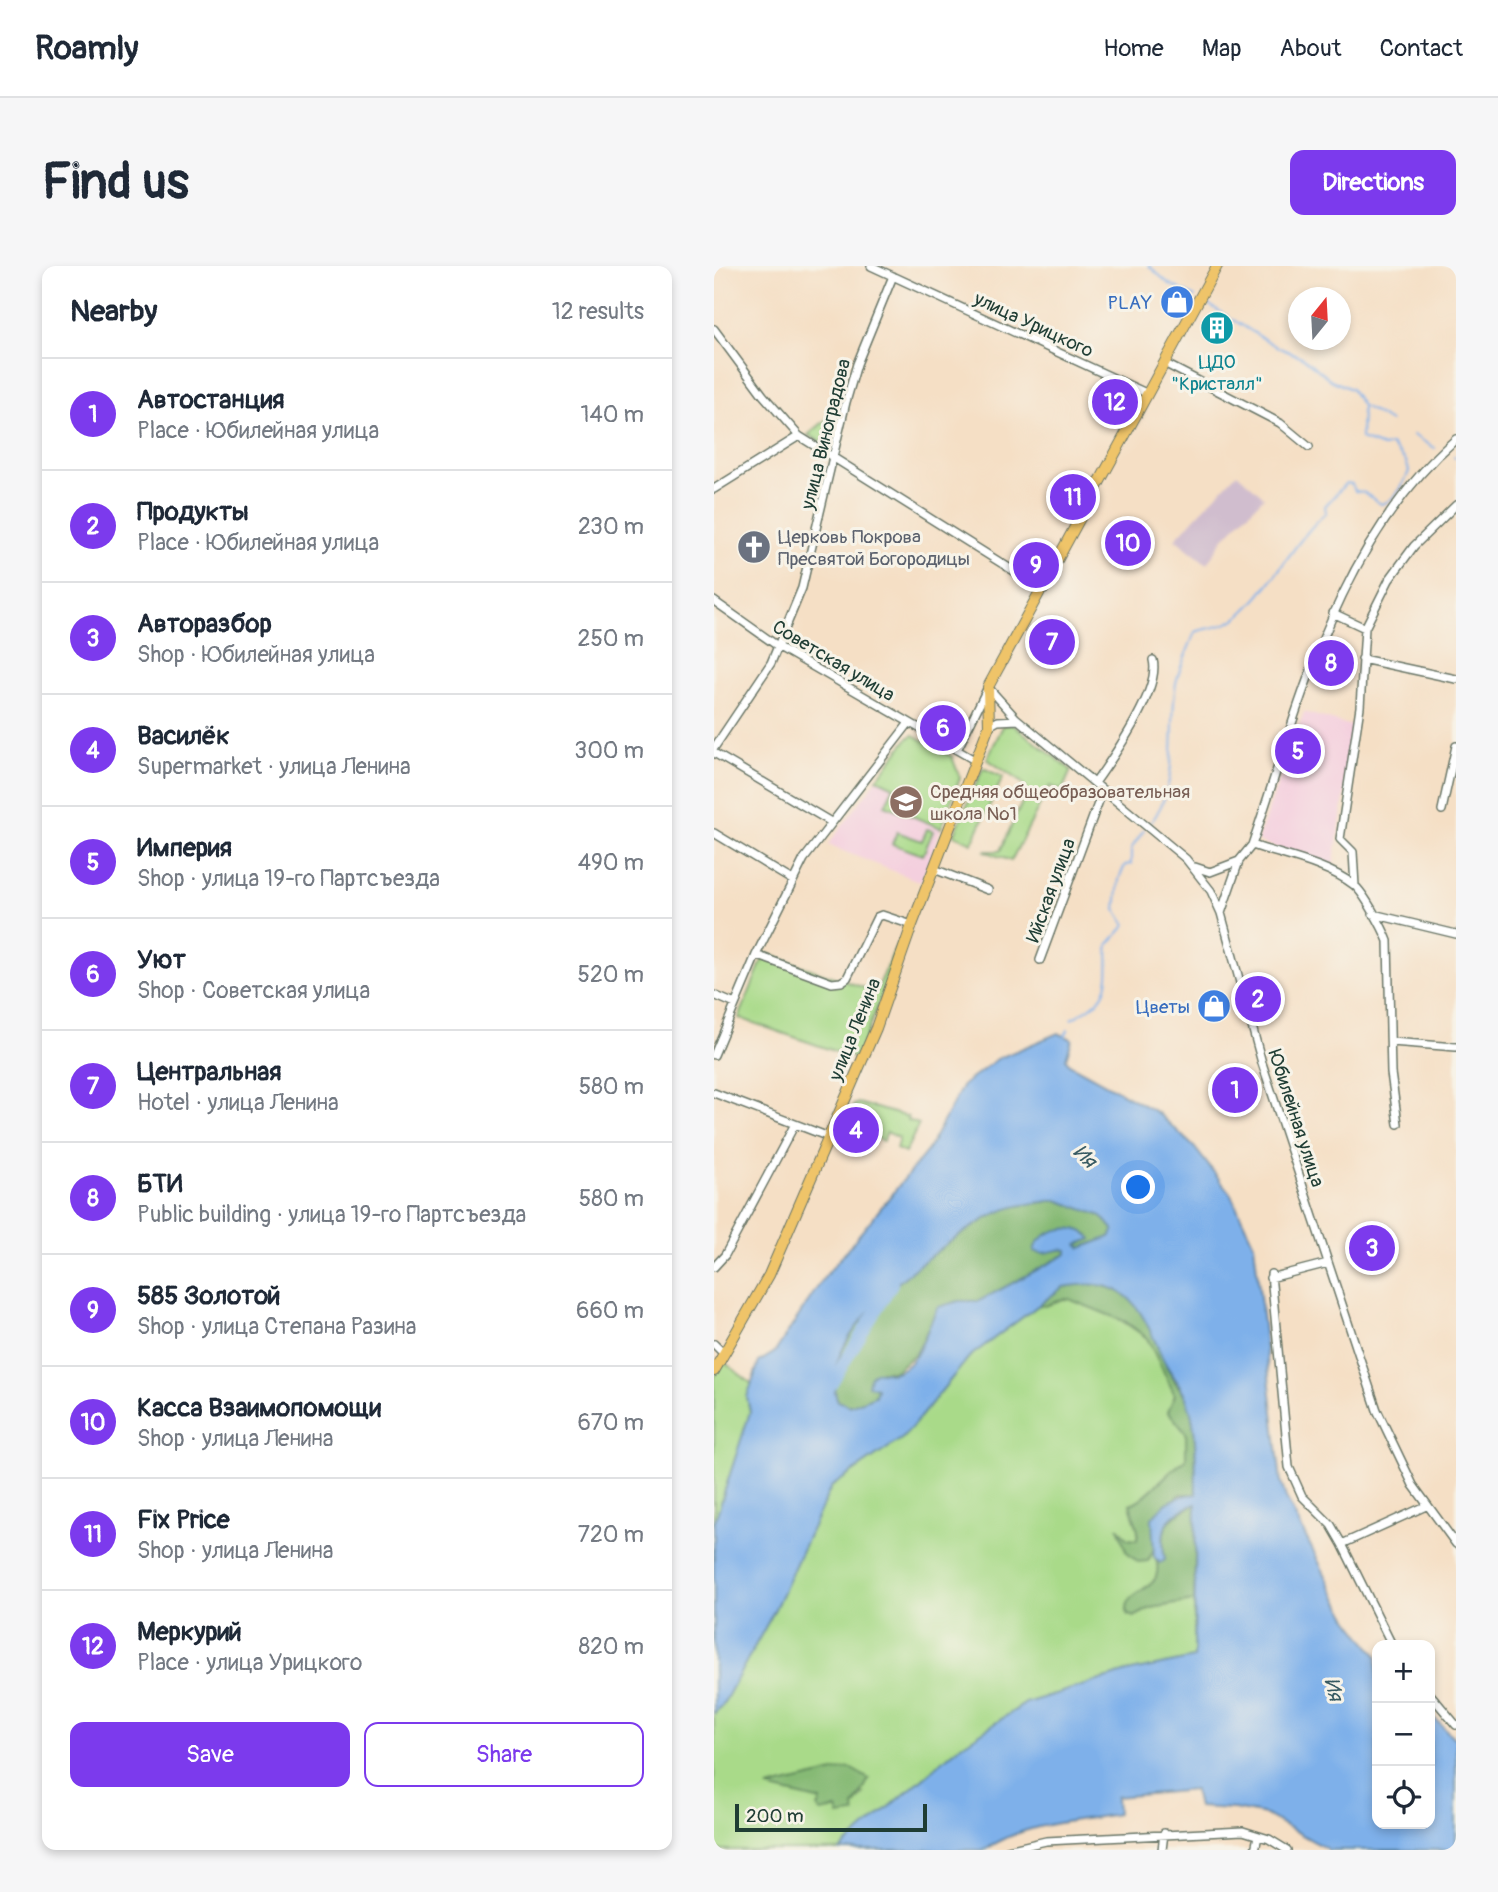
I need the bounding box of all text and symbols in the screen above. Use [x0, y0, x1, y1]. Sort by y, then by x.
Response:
text: Roamly [35, 28, 138, 69]
text: Home [1103, 34, 1164, 63]
text: Map [1202, 34, 1242, 63]
text: About [1280, 34, 1342, 63]
text: Contact [1380, 34, 1463, 63]
button: Directions [1290, 150, 1456, 215]
text: Find us [42, 152, 189, 213]
shop icon: PLAY [1158, 283, 1196, 321]
street label: улица Урицкого [969, 286, 1097, 363]
north arrow [1288, 287, 1351, 350]
place label: PLAY [1107, 291, 1152, 315]
text: Nearby [70, 293, 157, 330]
text: 12 results [552, 297, 644, 326]
building icon: ЦДО "Кристалл" [1198, 309, 1236, 347]
place label: ЦДО "Кристалл" [1171, 350, 1263, 396]
street label: улица Виноградова [795, 356, 856, 513]
pin: 12 [1092, 376, 1138, 428]
text: Автостанция [137, 384, 285, 416]
text: 1 [89, 400, 98, 429]
text: 140 m [581, 400, 644, 429]
text: Place · Юбилейная улица [137, 416, 379, 445]
pin: 11 [1050, 471, 1096, 523]
text: Продукты [137, 496, 249, 528]
text: 2 [87, 512, 99, 541]
text: 230 m [578, 512, 644, 541]
pin: 10 [1105, 517, 1151, 569]
place label: Церковь Покрова Пресвятой Богородицы [778, 525, 970, 571]
text: Place · Юбилейная улица [137, 528, 379, 557]
church icon: Церковь Покрова Пресвятой Богородицы [735, 528, 773, 566]
pin: 9 [1013, 539, 1059, 591]
text: Авторазбор [137, 608, 272, 640]
street label: Советская улица [768, 615, 899, 707]
pin: 7 [1029, 616, 1075, 668]
text: 3 [87, 624, 99, 653]
text: 250 m [578, 624, 644, 653]
pin: 8 [1308, 637, 1354, 689]
text: Shop · Юбилейная улица [137, 640, 375, 669]
pin: 6 [920, 702, 966, 754]
text: Василёк [137, 720, 230, 752]
pin: 5 [1275, 725, 1321, 777]
text: 4 [86, 736, 100, 765]
text: 300 m [574, 736, 644, 765]
text: Supermarket · улица Ленина [137, 752, 411, 781]
place label: Средняя общеобразовательная школа №1 [930, 780, 1190, 826]
school or university icon: Средняя общеобразовательная школа №1 [887, 783, 925, 821]
text: Империя [137, 832, 232, 864]
street label: Ийская улица [1021, 835, 1081, 946]
text: 5 [87, 848, 99, 877]
text: 490 m [578, 848, 644, 877]
text: Shop · улица 19-го Партсъезда [137, 864, 440, 893]
text: Уют [137, 944, 186, 976]
text: 6 [86, 960, 100, 989]
text: 520 m [578, 960, 644, 989]
pin: 2 [1235, 973, 1281, 1025]
street label: улица Ленина [823, 974, 886, 1085]
text: Shop · Советская улица [137, 976, 370, 1005]
shop icon: Цветы [1195, 987, 1233, 1025]
place label: Цветы [1136, 995, 1190, 1019]
street label: Юбилейная улица [1263, 1047, 1330, 1190]
text: Центральная [137, 1056, 282, 1088]
pin: 1 [1212, 1064, 1258, 1116]
text: 7 [87, 1072, 99, 1101]
text: 580 m [579, 1072, 644, 1101]
text: Hotel · улица Ленина [137, 1088, 339, 1117]
pin: 4 [833, 1104, 879, 1156]
water label: Ия [1067, 1139, 1104, 1175]
text: БТИ [137, 1168, 183, 1200]
your location [1121, 1170, 1155, 1204]
text: 8 [87, 1184, 99, 1213]
text: 580 m [579, 1184, 644, 1213]
text: Public building · улица 19-го Партсъезда [137, 1200, 526, 1229]
pin: 3 [1349, 1222, 1395, 1274]
text: 585 Золотой [137, 1280, 281, 1312]
text: 9 [87, 1296, 99, 1325]
text: 660 m [576, 1296, 644, 1325]
text: Shop · улица Степана Разина [137, 1312, 417, 1341]
text: Касса Взаимопомощи [137, 1392, 381, 1424]
text: 10 [81, 1408, 105, 1437]
text: 670 m [578, 1408, 644, 1437]
text: Shop · улица Ленина [137, 1424, 333, 1453]
text: Fix Price [137, 1504, 230, 1536]
text: 11 [84, 1520, 102, 1549]
text: 720 m [578, 1520, 644, 1549]
text: Shop · улица Ленина [137, 1536, 333, 1565]
text: Меркурий [137, 1616, 242, 1648]
text: 12 [82, 1632, 104, 1661]
text: 820 m [578, 1632, 644, 1661]
map controls [1372, 1640, 1435, 1829]
button: + [1372, 1640, 1435, 1703]
text: Place · улица Урицкого [137, 1648, 362, 1677]
water label: Ия [1318, 1675, 1350, 1706]
button: − [1372, 1703, 1435, 1766]
button: Save [70, 1722, 350, 1787]
button: Share [364, 1722, 644, 1787]
button: locate [1372, 1766, 1435, 1829]
scale bar [735, 1801, 928, 1833]
text: 200 m [746, 1804, 804, 1828]

